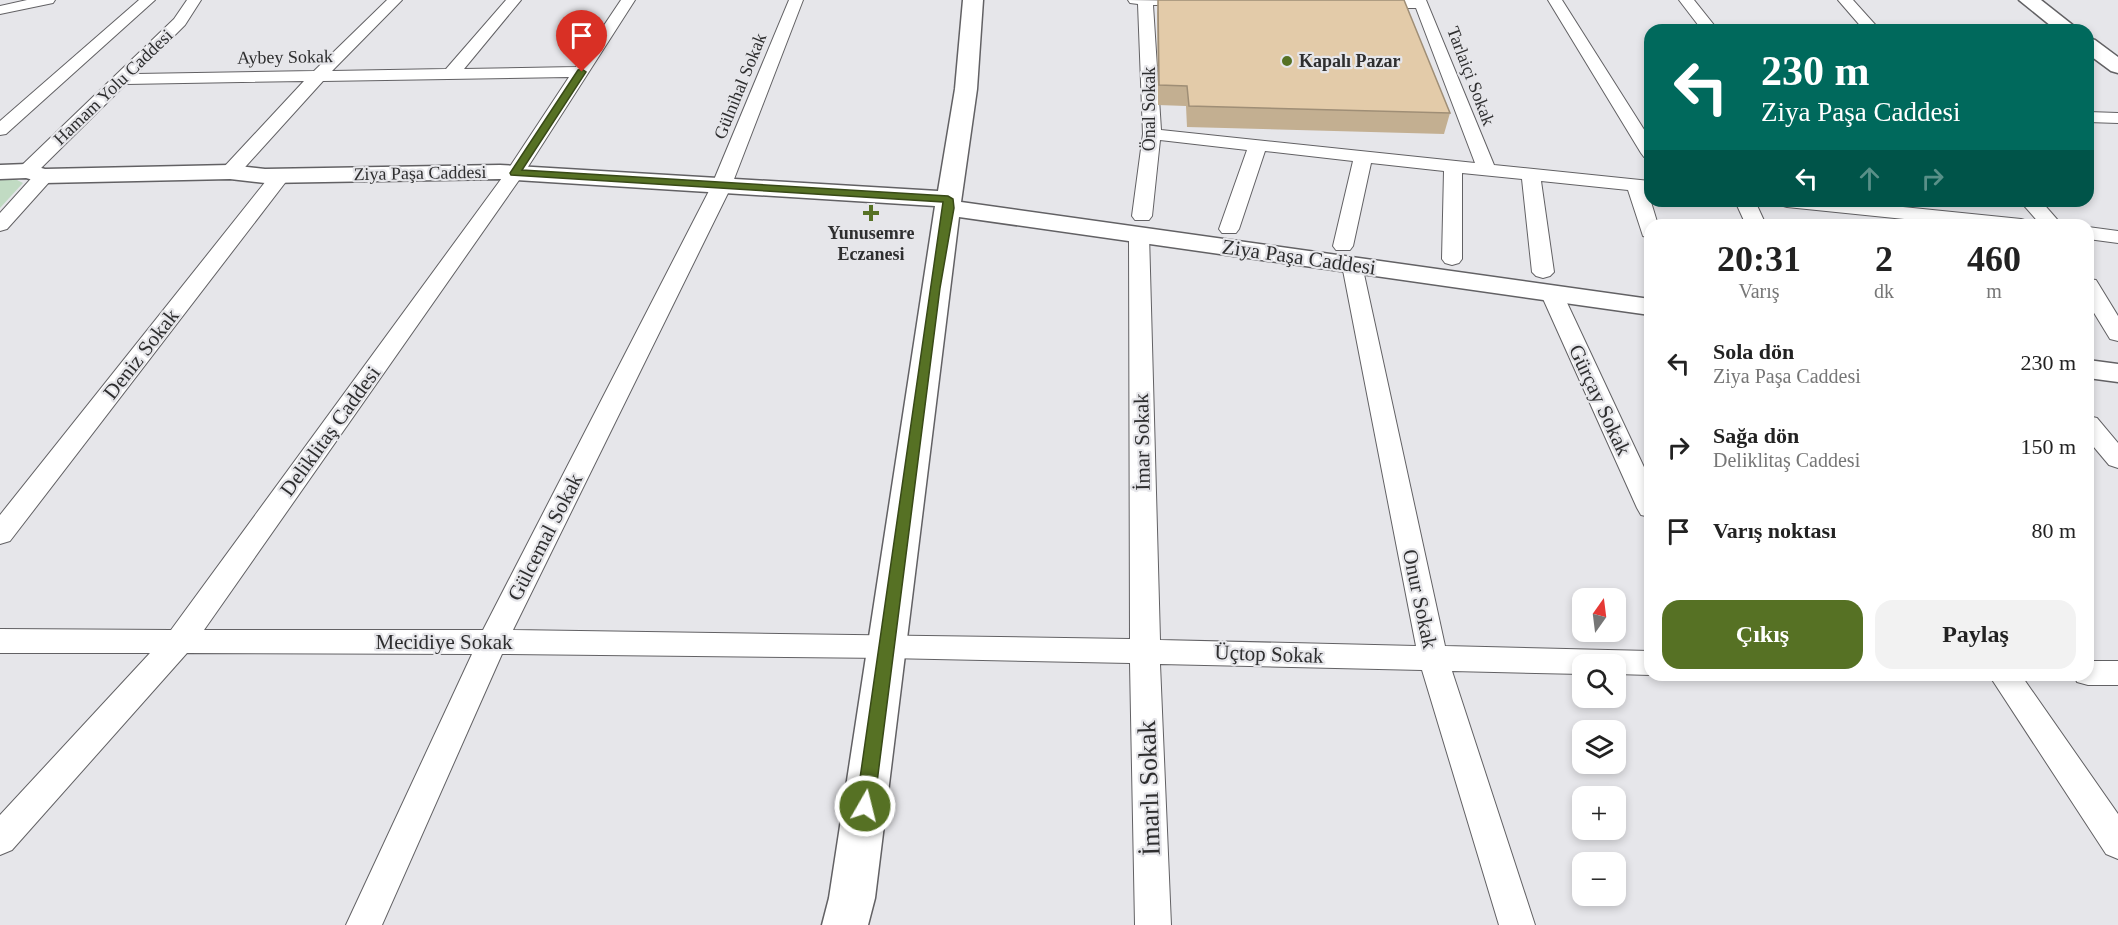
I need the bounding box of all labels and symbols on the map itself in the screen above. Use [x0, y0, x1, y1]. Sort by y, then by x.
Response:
pin [556, 10, 607, 72]
street label: Tarlaiçi Sokak [1443, 24, 1499, 128]
street label: Hamam Yolu Caddesi [49, 25, 177, 149]
street label: Gülnihal Sokak [710, 30, 770, 142]
street label: Aybey Sokak [237, 46, 333, 68]
place label: Kapalı Pazar [1299, 51, 1401, 71]
marker: Kapalı Pazar [1280, 54, 1294, 68]
street label: Önal Sokak [1139, 67, 1159, 151]
street label: Ziya Paşa Caddesi [353, 162, 487, 184]
marker: Yunusemre Eczanesi [864, 206, 878, 220]
place label: Yunusemre Eczanesi [827, 223, 915, 264]
street label: Ziya Paşa Caddesi [1221, 234, 1378, 280]
street label: Deniz Sokak [98, 304, 184, 404]
street label: Gürçay Sokak [1564, 341, 1636, 460]
street label: Deliklitaş Caddesi [275, 361, 385, 501]
street label: İmar Sokak [1129, 393, 1155, 491]
street label: Gülcemal Sokak [503, 469, 588, 605]
street label: Onur Sokak [1398, 547, 1442, 651]
north arrow [1572, 588, 1626, 642]
street label: Mecidiye Sokak [375, 630, 513, 654]
street label: Üçtop Sokak [1214, 640, 1324, 668]
street label: İmarlı Sokak [1132, 720, 1166, 856]
position arrow [833, 774, 897, 838]

